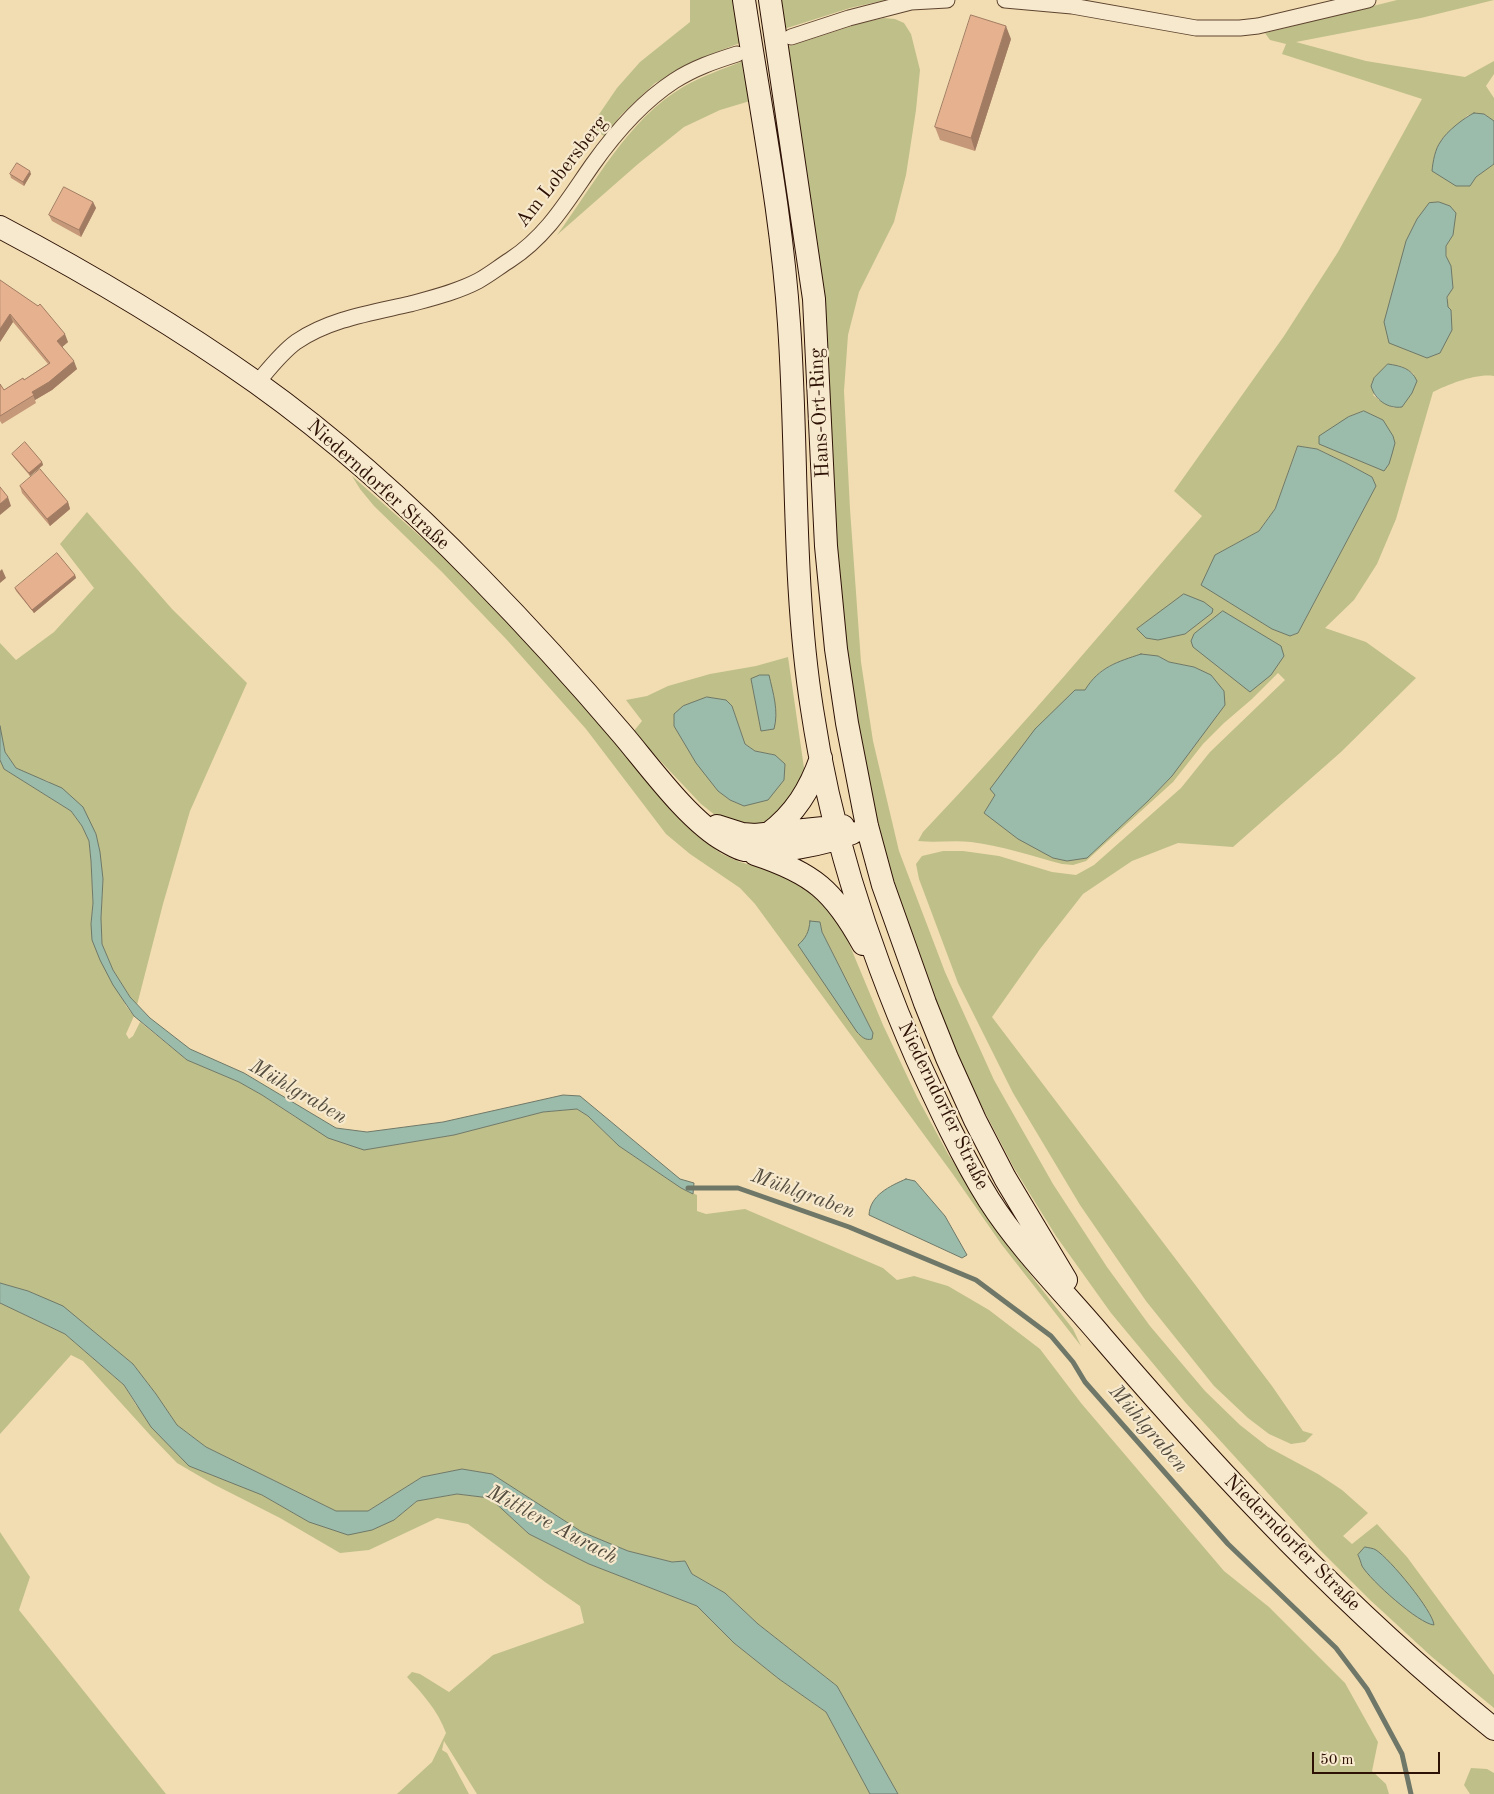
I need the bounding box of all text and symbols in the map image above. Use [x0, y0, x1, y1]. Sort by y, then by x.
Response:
street label: Am Lobersberg [511, 111, 613, 233]
street label: Hans-Ort-Ring [805, 347, 835, 479]
street label: Niederndorfer Straße [302, 415, 454, 555]
street label: Niederndorfer Straße [892, 1018, 994, 1194]
water label: Mühlgraben [245, 1054, 351, 1130]
water label: Mühlgraben [748, 1164, 858, 1224]
water label: Mühlgraben [1103, 1380, 1193, 1478]
street label: Niederndorfer Straße [1218, 1469, 1366, 1617]
water label: Mittlere Aurach [482, 1480, 622, 1570]
scale bar [1314, 1742, 1442, 1774]
text: 50 m [1320, 1753, 1354, 1768]

